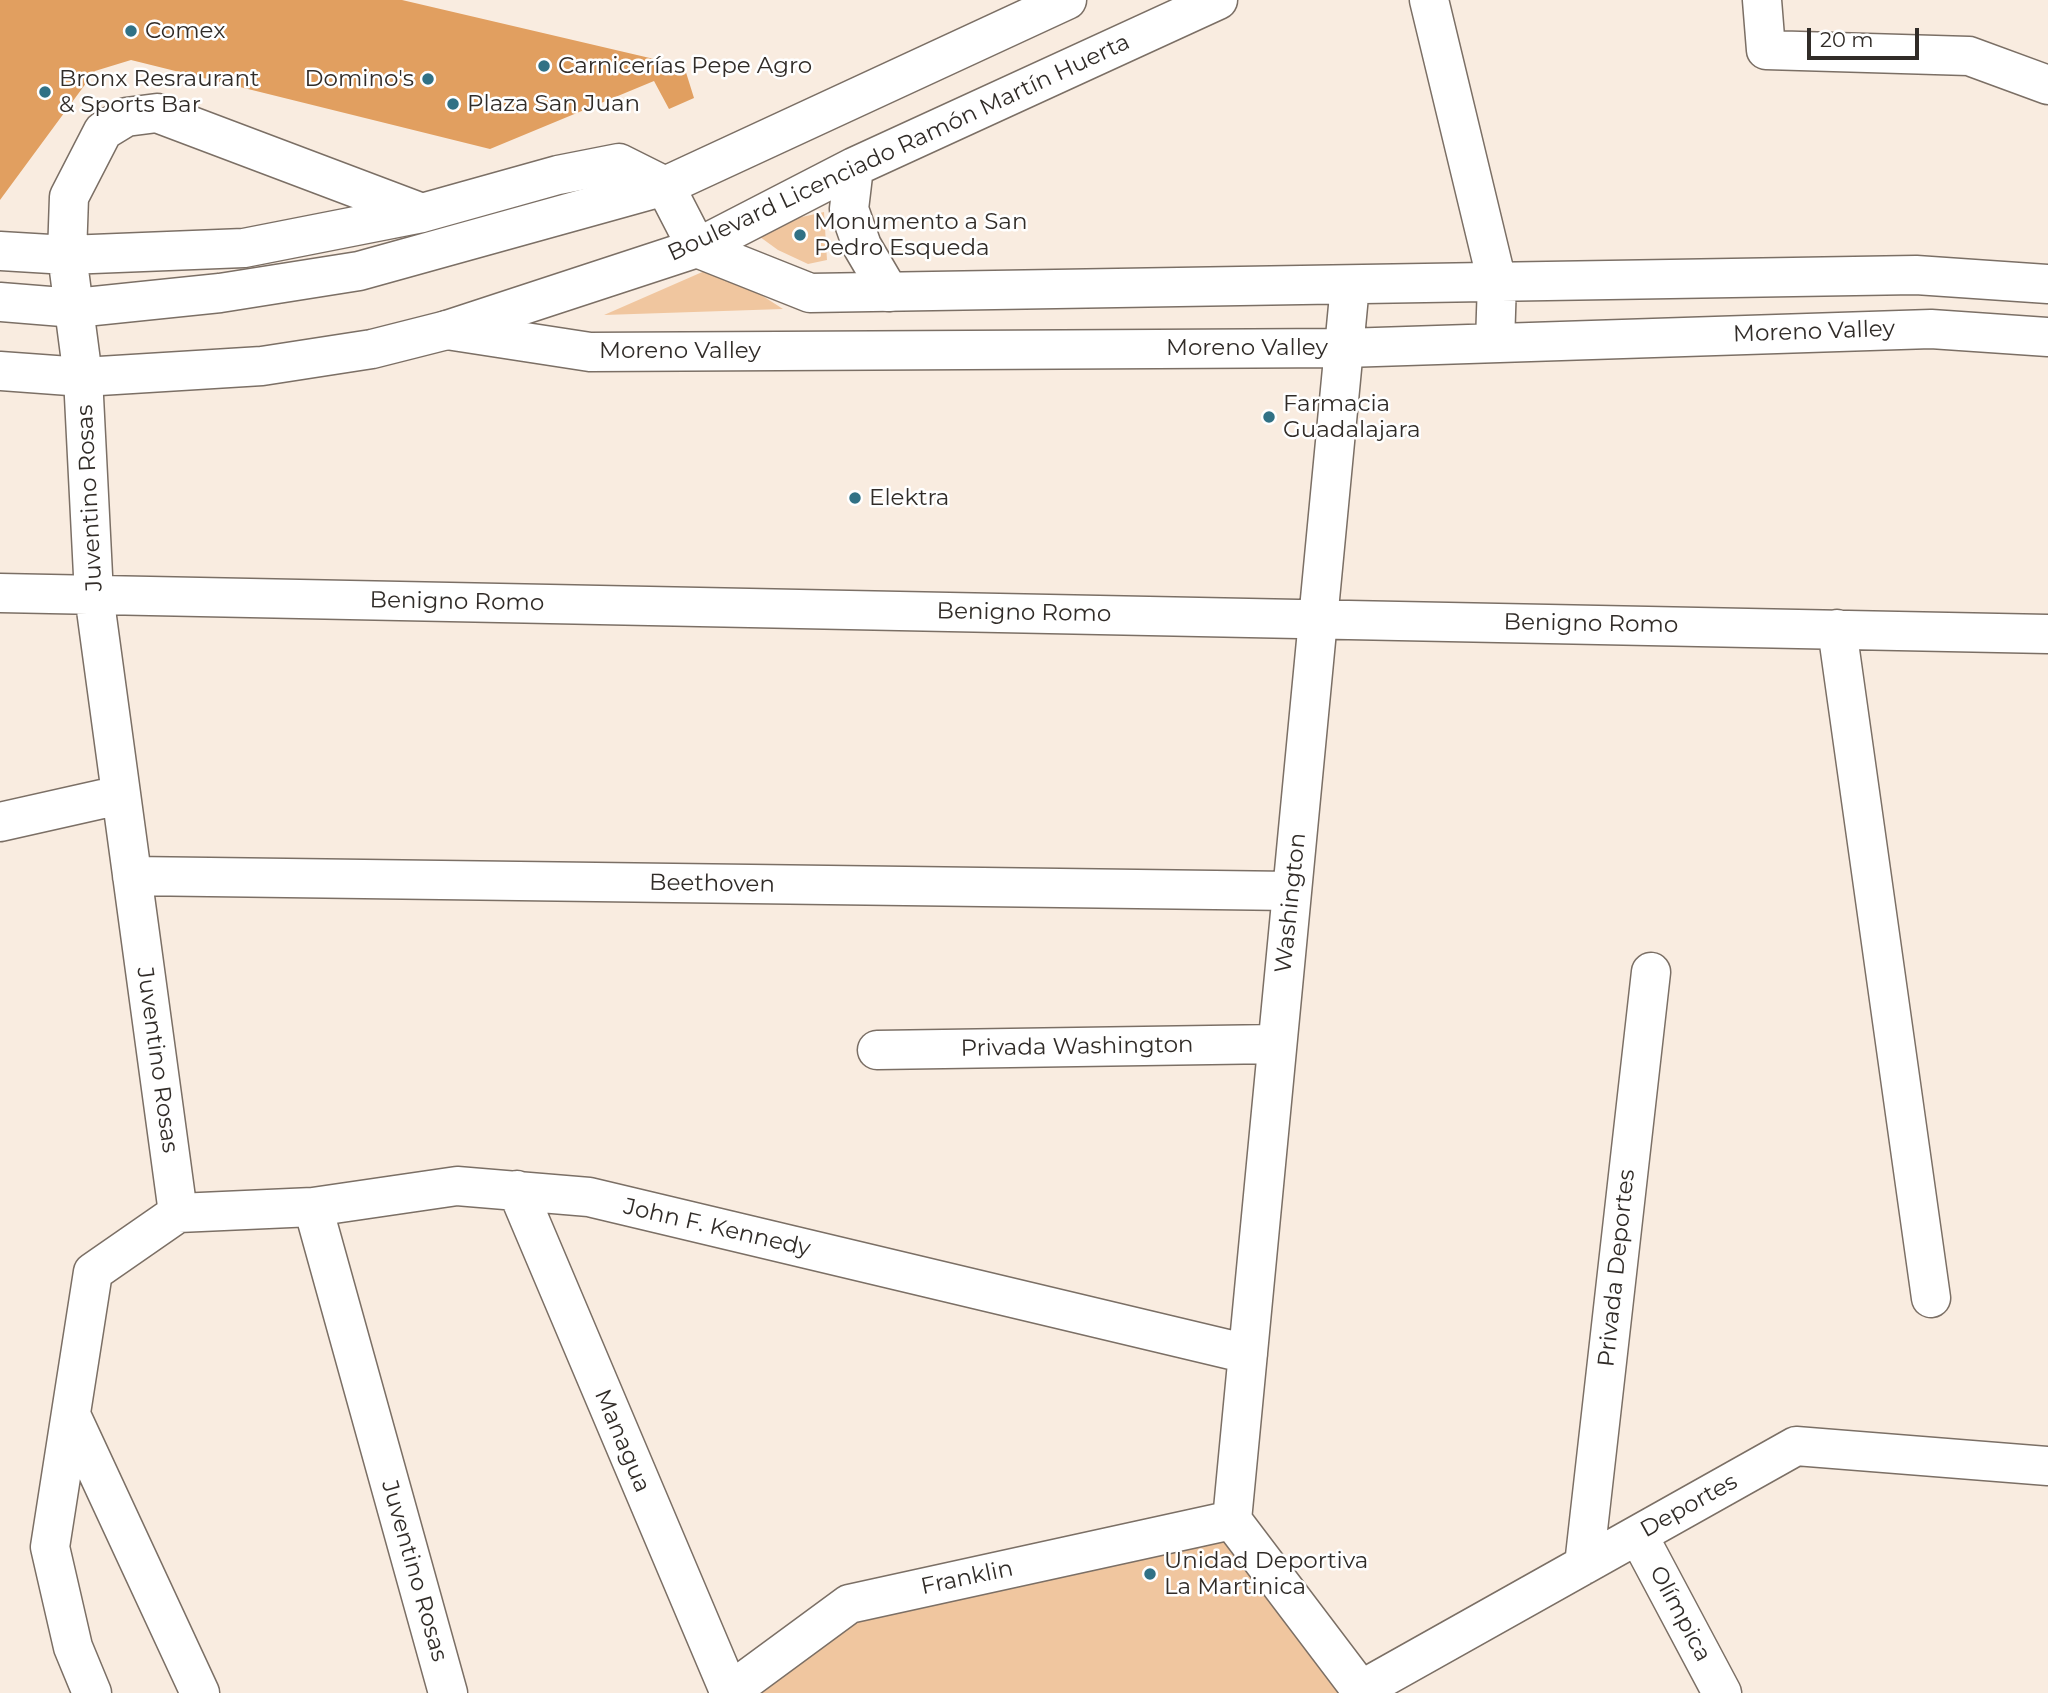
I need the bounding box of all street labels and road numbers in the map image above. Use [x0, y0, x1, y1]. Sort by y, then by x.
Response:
street label: Boulevard Licenciado Ramón Martín Huerta [664, 28, 1134, 268]
street label: Moreno Valley [1732, 315, 1896, 349]
street label: Moreno Valley [1166, 334, 1328, 362]
street label: Moreno Valley [599, 337, 761, 365]
street label: Juventino Rosas [71, 404, 109, 592]
street label: Benigno Romo [369, 587, 545, 617]
street label: Benigno Romo [936, 598, 1112, 628]
street label: Benigno Romo [1503, 609, 1679, 639]
street label: Washington [1270, 831, 1312, 975]
street label: Beethoven [649, 869, 775, 899]
street label: Juventino Rosas [130, 965, 184, 1155]
street label: Privada Washington [960, 1031, 1194, 1063]
street label: Privada Deportes [1593, 1168, 1641, 1368]
street label: John F. Kennedy [621, 1193, 813, 1263]
street label: Managua [588, 1385, 656, 1497]
street label: Deportes [1636, 1468, 1742, 1544]
street label: Juventino Rosas [375, 1477, 453, 1665]
street label: Franklin [918, 1555, 1016, 1601]
street label: Olímpica [1643, 1561, 1717, 1667]

